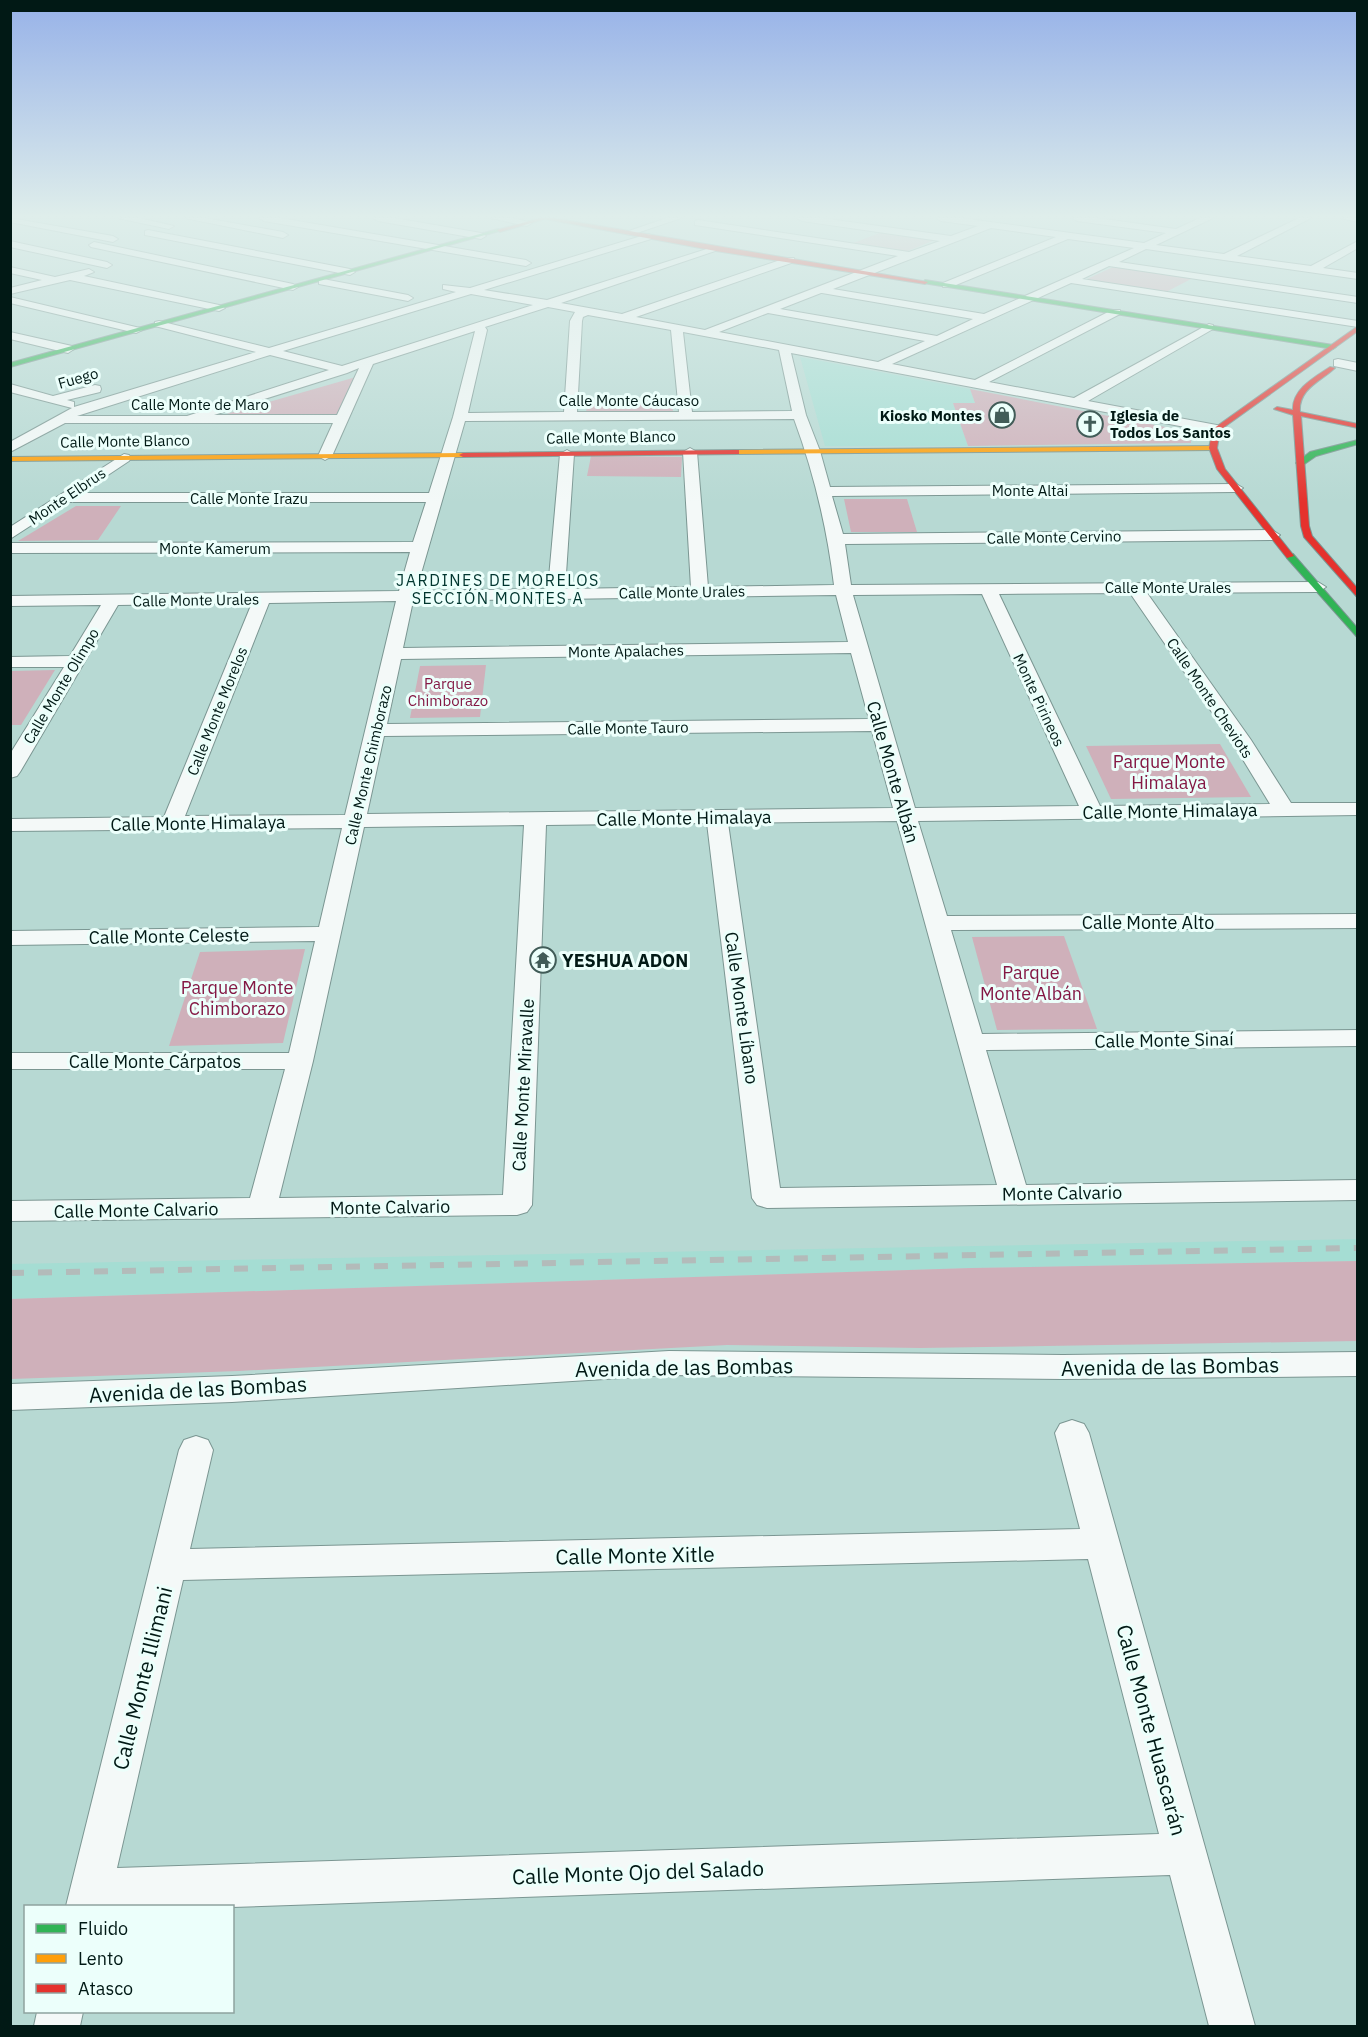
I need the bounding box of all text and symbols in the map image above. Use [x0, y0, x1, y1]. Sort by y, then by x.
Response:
street label: Fuego [56, 363, 100, 393]
street label: Calle Monte Cáucaso [559, 391, 699, 410]
street label: Calle Monte de Maro [131, 395, 269, 414]
shop icon: Kiosko Montes [987, 400, 1017, 430]
place label: Kiosko Montes [880, 406, 982, 425]
place label: Iglesia de Todos Los Santos [1110, 406, 1231, 442]
church icon: Iglesia de Todos Los Santos [1075, 409, 1105, 439]
street label: Calle Monte Blanco [546, 426, 676, 448]
street label: Calle Monte Blanco [60, 430, 190, 452]
street label: Monte Elbrus [25, 463, 109, 529]
street label: Monte Altai [992, 481, 1068, 500]
street label: Calle Monte Irazu [190, 489, 308, 508]
street label: Calle Monte Cervino [987, 526, 1121, 548]
street label: Monte Kamerum [159, 539, 271, 558]
district label: JARDINES DE MORELOS SECCIÓN MONTES A [396, 570, 600, 608]
street label: Calle Monte Urales [1105, 578, 1231, 597]
street label: Calle Monte Urales [619, 581, 745, 603]
street label: Calle Monte Urales [133, 589, 259, 611]
street label: Calle Monte Olimpo [19, 625, 103, 747]
street label: Calle Monte Cheviots [1163, 634, 1257, 762]
street label: Monte Apalaches [568, 640, 684, 662]
street label: Calle Monte Morelos [182, 644, 252, 778]
street label: Monte Pirineos [1009, 650, 1069, 750]
park label: Parque Chimborazo [408, 674, 488, 710]
street label: Calle Monte Chimborazo [340, 683, 396, 847]
street label: Calle Monte Albán [862, 698, 924, 846]
street label: Calle Monte Tauro [567, 717, 689, 739]
park label: Parque Monte Himalaya [1113, 750, 1225, 794]
street label: Calle Monte Himalaya [1082, 798, 1258, 824]
street label: Calle Monte Himalaya [596, 805, 772, 831]
street label: Calle Monte Himalaya [110, 810, 286, 836]
street label: Calle Monte Alto [1082, 911, 1214, 934]
street label: Calle Monte Celeste [89, 923, 250, 949]
street label: Calle Monte Líbano [720, 930, 764, 1086]
temple icon: YESHUA ADON [528, 945, 558, 975]
place label: YESHUA ADON [562, 949, 688, 972]
park label: Parque Monte Albán [980, 961, 1082, 1005]
park label: Parque Monte Chimborazo [181, 976, 293, 1020]
street label: Calle Monte Miravalle [507, 998, 539, 1172]
street label: Calle Monte Sinaí [1094, 1027, 1234, 1053]
street label: Calle Monte Cárpatos [69, 1050, 241, 1073]
street label: Monte Calvario [1002, 1180, 1122, 1206]
street label: Monte Calvario [330, 1194, 450, 1220]
street label: Calle Monte Calvario [53, 1197, 219, 1223]
street label: Avenida de las Bombas [1061, 1350, 1279, 1382]
street label: Avenida de las Bombas [575, 1351, 793, 1383]
street label: Avenida de las Bombas [88, 1369, 308, 1409]
street label: Calle Monte Xitle [555, 1540, 715, 1570]
street label: Calle Monte Illimani [106, 1583, 178, 1773]
street label: Calle Monte Huascarán [1110, 1621, 1194, 1839]
street label: Calle Monte Ojo del Salado [512, 1854, 764, 1890]
legend [24, 1905, 234, 2013]
text: Fluido [78, 1917, 128, 1940]
text: Lento [78, 1947, 123, 1970]
text: Atasco [78, 1977, 133, 2000]

